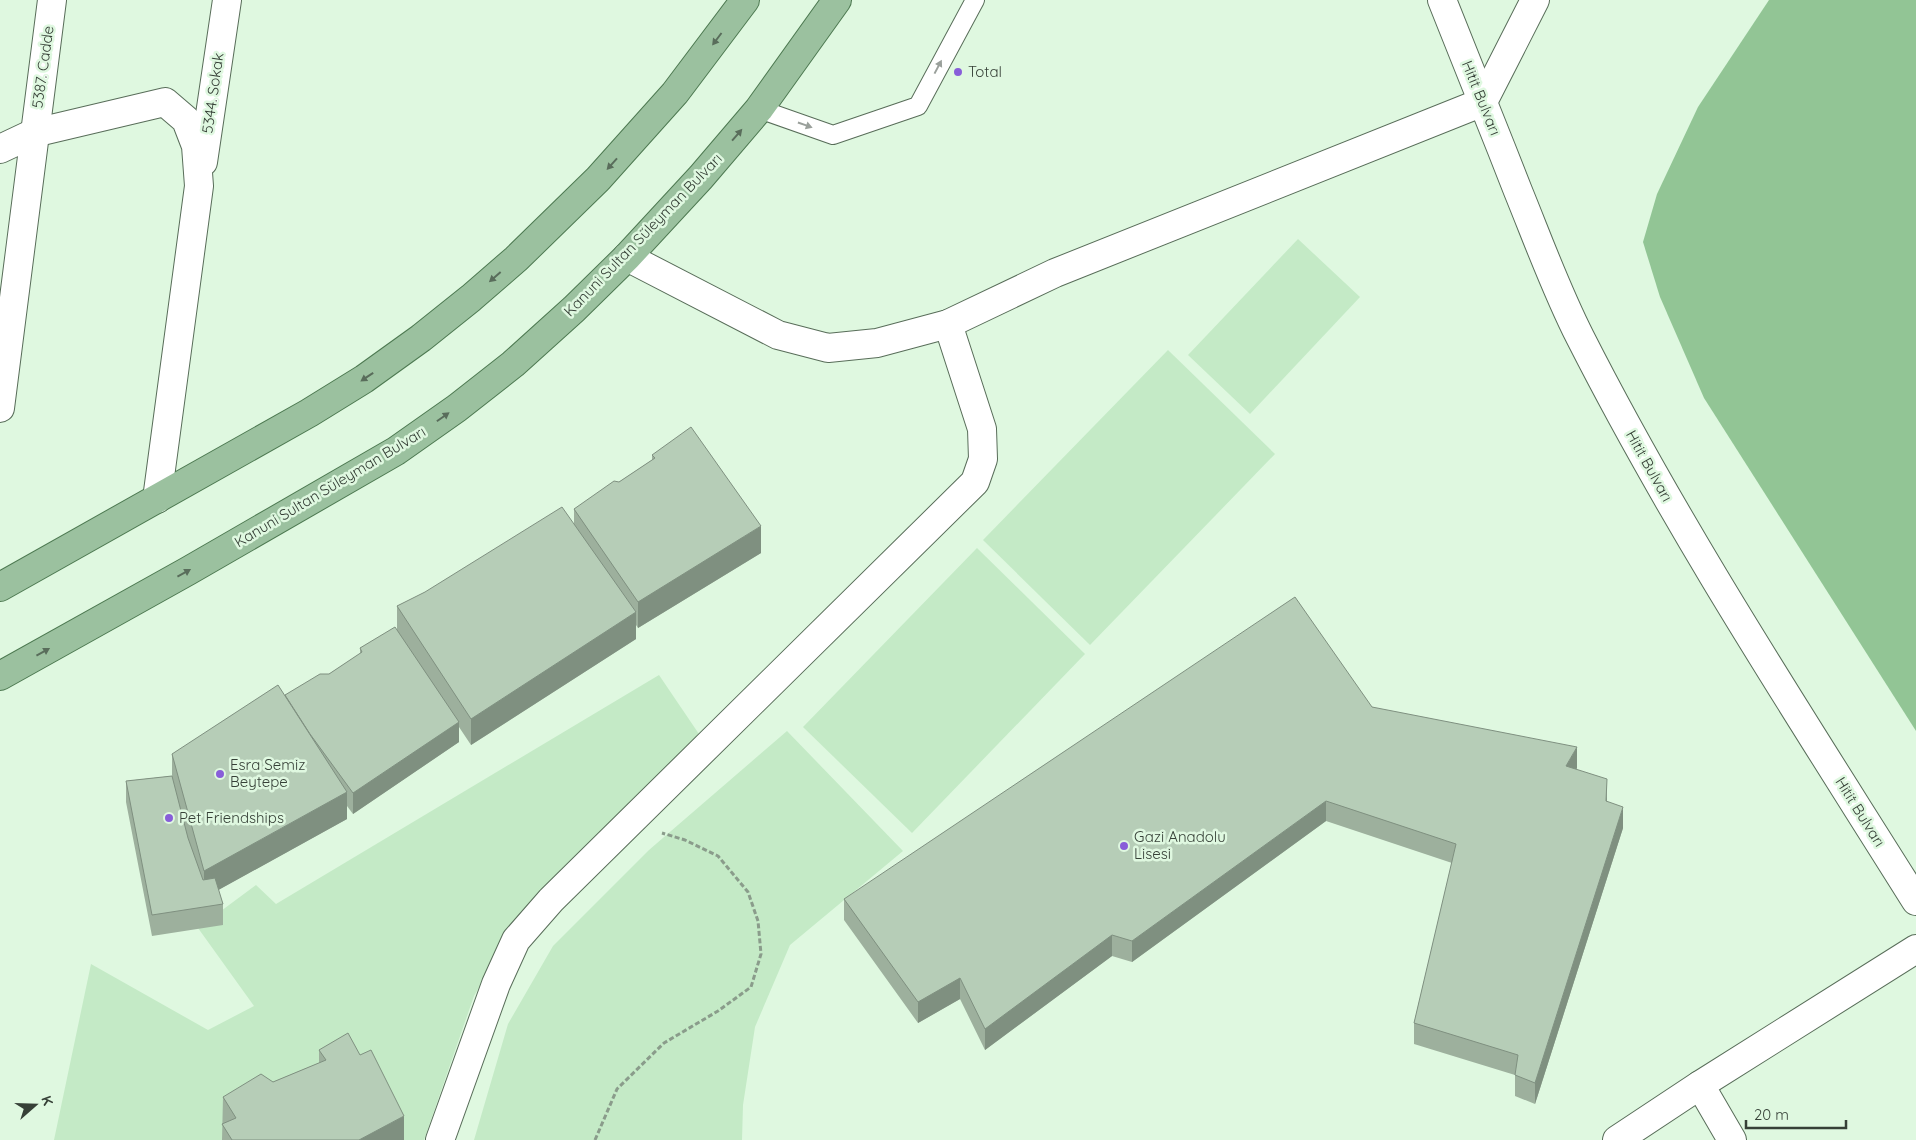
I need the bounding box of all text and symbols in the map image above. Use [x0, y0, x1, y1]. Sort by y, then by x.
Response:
street label: 5387. Cadde [27, 25, 58, 109]
one-way arrow [711, 32, 722, 45]
street label: 5344. Sokak [197, 51, 228, 134]
street label: Hitit Bulvarı [1458, 58, 1505, 138]
one-way arrow [934, 60, 943, 74]
place label: Total [968, 62, 1002, 81]
marker: Total [952, 66, 964, 78]
one-way arrow [798, 122, 813, 129]
one-way arrow [731, 129, 742, 142]
street label: Kanuni Sultan Süleyman Bulvarı [559, 149, 726, 320]
one-way arrow [606, 157, 618, 169]
one-way arrow [490, 271, 502, 283]
one-way arrow [361, 372, 374, 382]
one-way arrow [437, 412, 450, 422]
street label: Kanuni Sultan Süleyman Bulvarı [231, 422, 429, 551]
street label: Hitit Bulvarı [1622, 427, 1677, 505]
one-way arrow [178, 568, 191, 577]
one-way arrow [35, 648, 50, 656]
place label: Esra Semiz Beytepe [230, 755, 305, 791]
marker: Esra Semiz Beytepe [214, 768, 226, 780]
street label: Hitit Bulvarı [1831, 773, 1889, 850]
place label: Pet Friendships [179, 808, 284, 827]
marker: Pet Friendships [163, 812, 175, 824]
place label: Gazi Anadolu Lisesi [1134, 827, 1226, 863]
marker: Gazi Anadolu Lisesi [1118, 840, 1130, 852]
north arrow [10, 1080, 60, 1130]
text: K [37, 1093, 57, 1108]
scale bar [1746, 1098, 1846, 1130]
text: 20 m [1754, 1105, 1789, 1124]

